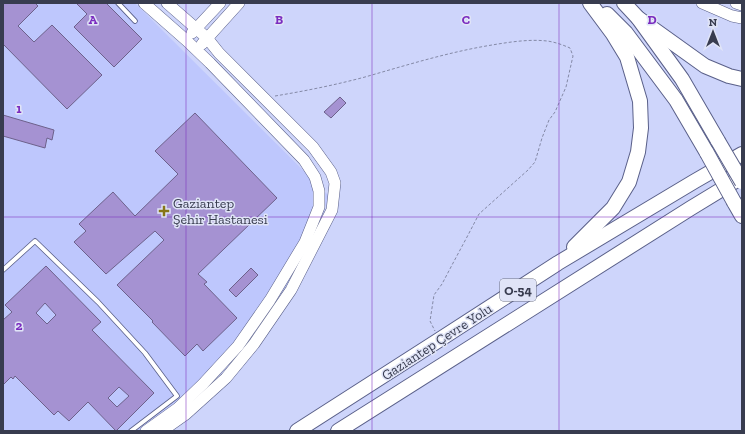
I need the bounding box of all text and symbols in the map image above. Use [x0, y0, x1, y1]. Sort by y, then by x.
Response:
text: A [89, 12, 98, 27]
text: B [275, 12, 283, 27]
text: C [462, 12, 470, 27]
text: D [647, 12, 657, 27]
north arrow [693, 12, 733, 52]
text: N [709, 16, 718, 29]
text: 1 [16, 101, 22, 116]
place label: Gaziantep Şehir Hastanesi [173, 195, 268, 228]
marker: Gaziantep Şehir Hastanesi [158, 205, 170, 217]
road number: O-54 [500, 279, 536, 301]
street label: Gaziantep Çevre Yolu [379, 300, 496, 384]
text: 2 [16, 318, 23, 333]

